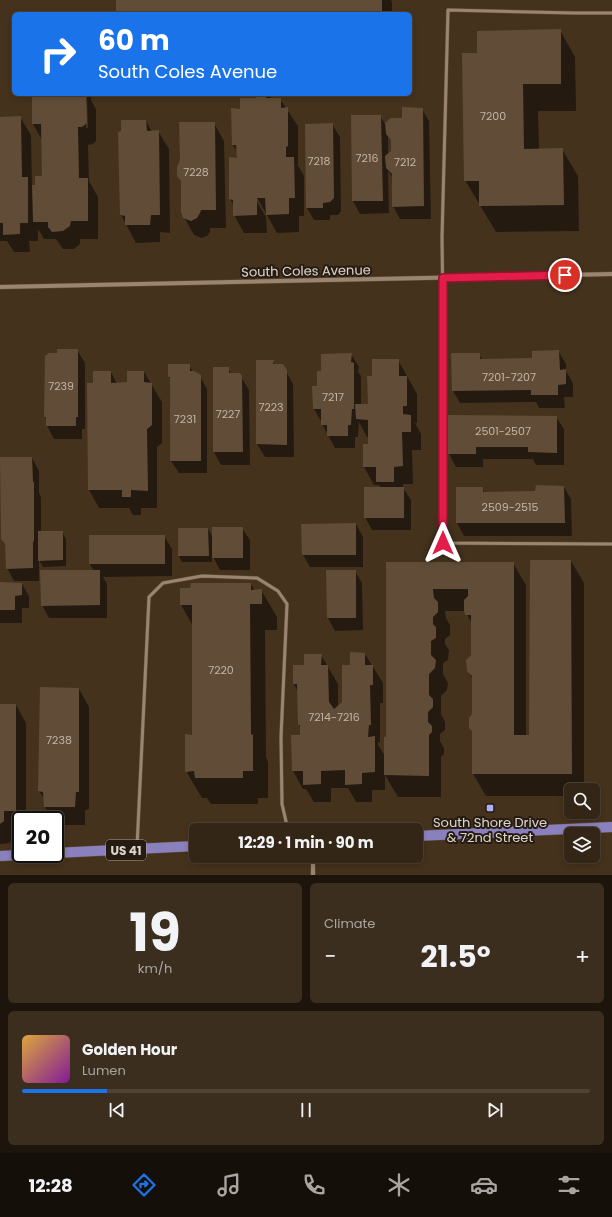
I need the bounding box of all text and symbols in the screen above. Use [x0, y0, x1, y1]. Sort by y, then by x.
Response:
text: 60 m [98, 21, 170, 60]
icon: right [32, 28, 84, 80]
text: South Coles Avenue [98, 59, 277, 84]
house number: 7200 [480, 108, 506, 124]
house number: 7216 [356, 150, 378, 166]
house number: 7218 [308, 153, 330, 169]
house number: 7212 [394, 154, 416, 170]
house number: 7228 [183, 164, 209, 180]
pin [548, 258, 582, 292]
street label: South Coles Avenue [241, 260, 371, 282]
icon: arrive [554, 264, 576, 286]
house number: 7201-7207 [482, 369, 536, 385]
house number: 7239 [48, 378, 74, 394]
house number: 7217 [322, 389, 344, 405]
house number: 7223 [258, 399, 284, 415]
house number: 7227 [216, 406, 240, 422]
house number: 7231 [174, 411, 196, 427]
house number: 2501-2507 [475, 423, 531, 439]
house number: 2509-2515 [482, 499, 538, 515]
position arrow [422, 522, 464, 564]
house number: 7220 [208, 662, 234, 678]
house number: 7214-7216 [308, 709, 360, 725]
house number: 7238 [46, 732, 72, 748]
map controls [564, 783, 600, 863]
button: search [564, 783, 600, 819]
marker: South Shore Drive & 72nd Street [485, 803, 495, 813]
speed limit sign: 20 [12, 811, 64, 863]
place label: South Shore Drive & 72nd Street [433, 813, 547, 847]
button: layers [564, 827, 600, 863]
text: 12:29 · 1 min · 90 m [238, 832, 374, 853]
road number: US 41 [106, 840, 146, 860]
text: 19 [129, 896, 181, 969]
text: Climate [324, 914, 375, 933]
text: 21.5° [420, 935, 491, 978]
text: − [324, 941, 336, 972]
text: + [575, 941, 590, 972]
text: km/h [138, 959, 172, 978]
text: Golden Hour [82, 1039, 177, 1060]
text: Lumen [82, 1061, 126, 1080]
icon: previous [106, 1099, 128, 1121]
icon: pause [295, 1099, 317, 1121]
icon: next [484, 1099, 506, 1121]
icon: directions [130, 1171, 158, 1199]
icon: music [215, 1171, 243, 1199]
icon: phone [300, 1171, 328, 1199]
icon: climate [385, 1171, 413, 1199]
icon: car [470, 1171, 498, 1199]
icon: filters [555, 1171, 583, 1199]
text: 12:28 [29, 1173, 73, 1198]

